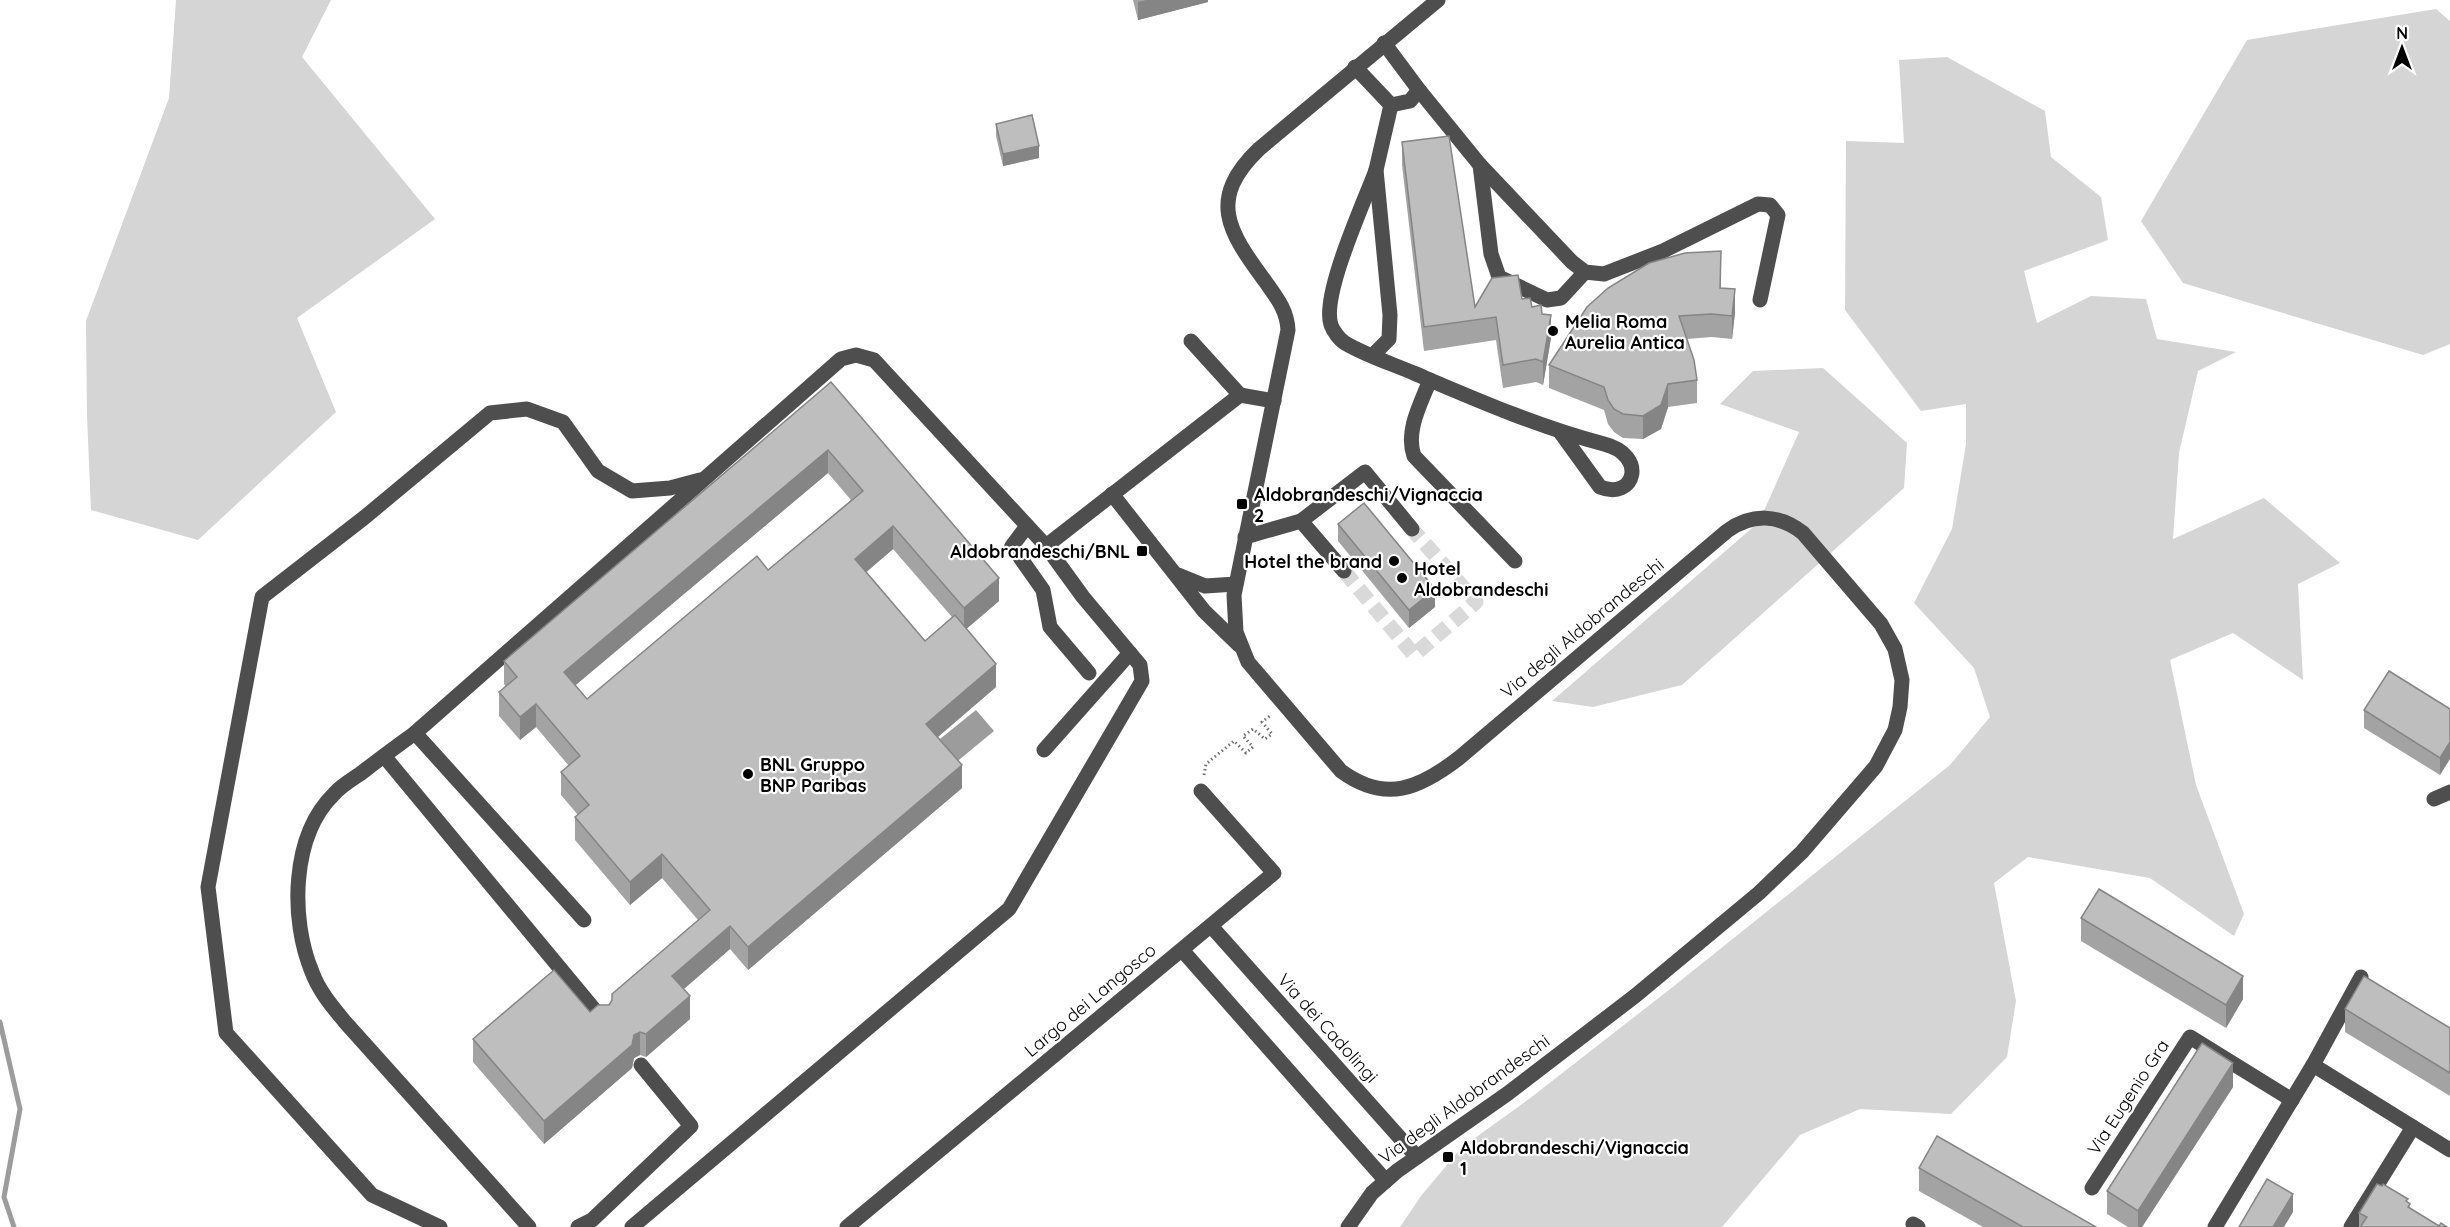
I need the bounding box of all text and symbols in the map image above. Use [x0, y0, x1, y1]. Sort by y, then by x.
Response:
north arrow [2372, 18, 2432, 78]
text: N [2396, 23, 2408, 43]
place label: Melia Roma Aurelia Antica [1565, 310, 1685, 354]
marker: Melia Roma Aurelia Antica [1546, 324, 1560, 338]
place label: Aldobrandeschi/Vignaccia 2 [1254, 483, 1483, 527]
marker: Aldobrandeschi/Vignaccia 2 [1235, 497, 1249, 511]
place label: Aldobrandeschi/BNL [950, 540, 1130, 563]
marker: Aldobrandeschi/BNL [1135, 544, 1149, 558]
place label: Hotel the brand [1244, 550, 1382, 573]
street label: Via degli Aldobrandeschi [1496, 553, 1668, 703]
marker: Hotel the brand [1387, 554, 1401, 568]
place label: Hotel Aldobrandeschi [1414, 557, 1548, 601]
marker: Hotel Aldobrandeschi [1395, 571, 1409, 585]
place label: BNL Gruppo BNP Paribas [760, 753, 867, 797]
marker: BNL Gruppo BNP Paribas [741, 767, 755, 781]
street label: Largo dei Langosco [1019, 938, 1161, 1062]
street label: Via dei Cadolingi [1273, 968, 1383, 1088]
street label: Via degli Aldobrandeschi [1374, 1029, 1554, 1169]
street label: Via Eugenio Gra [2082, 1035, 2174, 1159]
place label: Aldobrandeschi/Vignaccia 1 [1460, 1136, 1689, 1180]
marker: Aldobrandeschi/Vignaccia 1 [1441, 1150, 1455, 1164]

